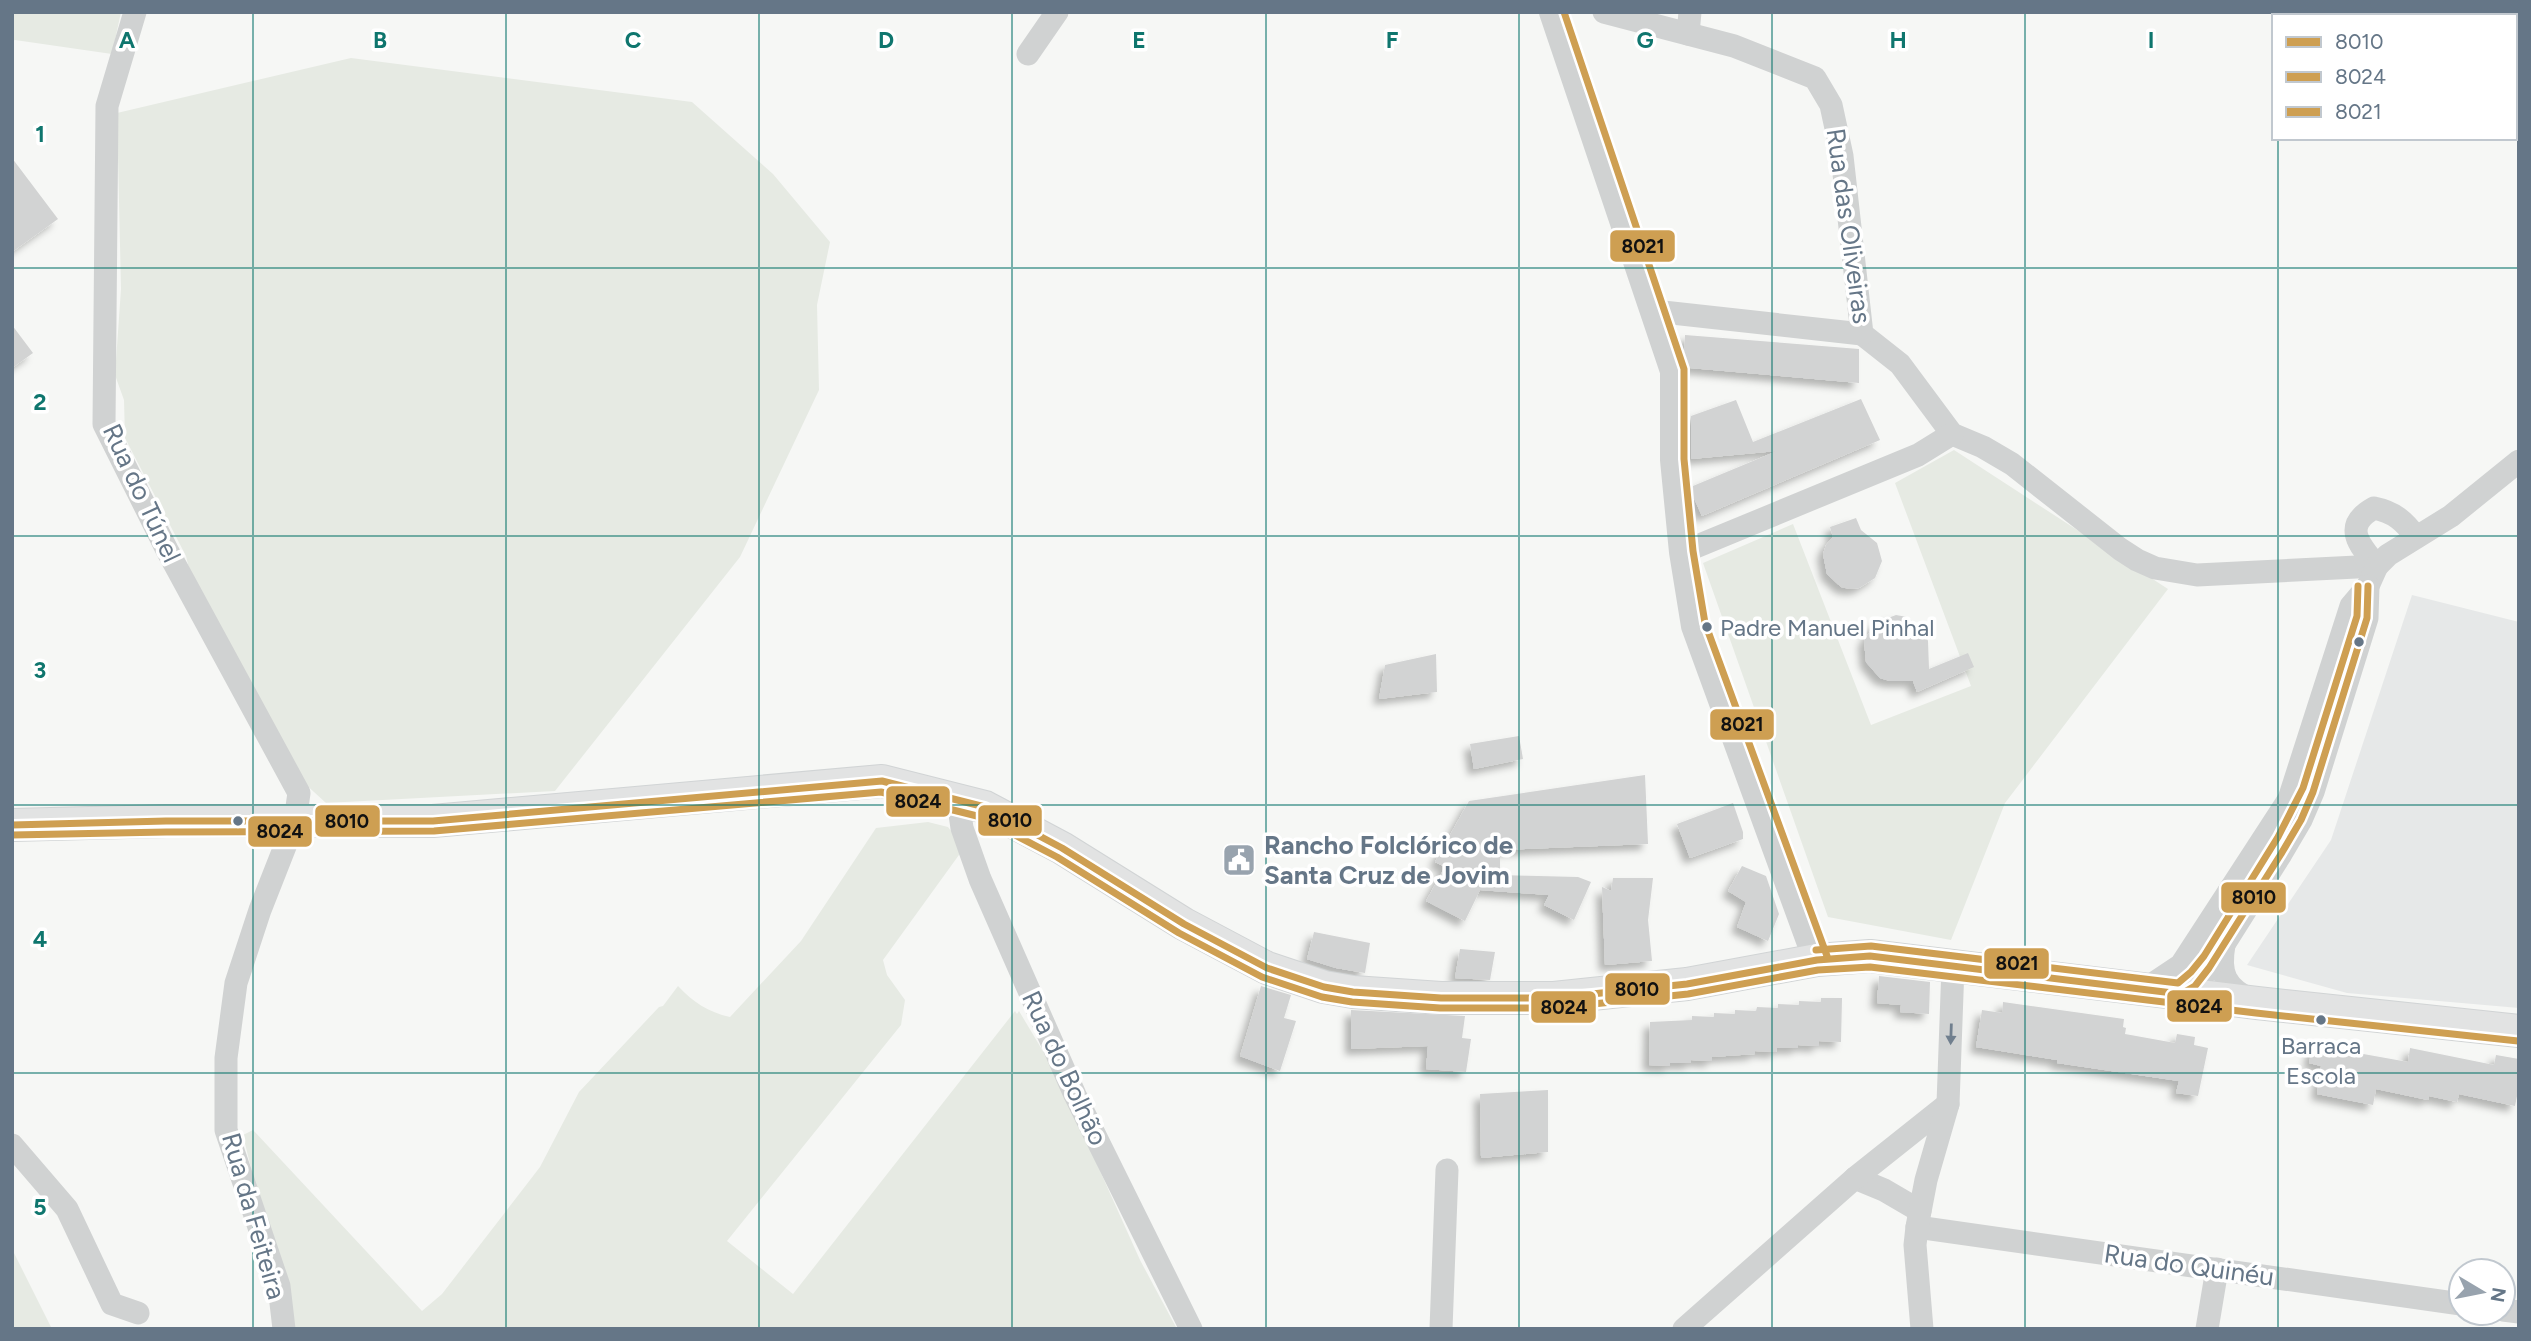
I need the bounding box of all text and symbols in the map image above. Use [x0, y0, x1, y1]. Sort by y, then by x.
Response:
legend [2272, 14, 2517, 140]
text: A [119, 26, 136, 54]
text: B [373, 26, 387, 54]
text: C [625, 26, 642, 54]
text: D [878, 26, 894, 54]
text: E [1132, 26, 1146, 54]
text: F [1386, 26, 1399, 54]
text: G [1636, 26, 1654, 54]
text: H [1889, 26, 1907, 54]
text: I [2148, 26, 2154, 54]
text: 8010 [2335, 29, 2384, 54]
text: 8024 [2335, 64, 2386, 89]
text: 8021 [2335, 99, 2382, 124]
text: 1 [35, 120, 45, 148]
street label: Rua das Oliveiras [1819, 126, 1879, 326]
line badge: 8021 [1609, 229, 1676, 263]
text: 8021 [1622, 235, 1664, 258]
text: 2 [33, 388, 47, 416]
street label: Rua do Túnel [96, 419, 188, 567]
place label: Padre Manuel Pinhal [1720, 613, 1935, 642]
marker: Padre Manuel Pinhal [1700, 620, 1714, 634]
unlabelled marker [2352, 635, 2366, 649]
text: 3 [34, 656, 46, 684]
line badge: 8021 [1709, 708, 1775, 741]
text: 8021 [1721, 713, 1763, 736]
line badge: 8024 [885, 785, 951, 818]
text: 8024 [895, 790, 941, 813]
line badge: 8010 [314, 804, 381, 838]
line badge: 8010 [977, 804, 1043, 837]
text: 8010 [988, 809, 1032, 832]
text: 8010 [325, 810, 369, 833]
unlabelled marker [231, 814, 245, 828]
line badge: 8024 [247, 815, 313, 848]
text: 8024 [257, 820, 303, 843]
place label: Rancho Folclórico de Santa Cruz de Jovim [1264, 829, 1513, 891]
public building icon: Rancho Folclórico de Santa Cruz de Jovim [1220, 841, 1258, 879]
line badge: 8010 [2220, 881, 2287, 914]
text: 8010 [2232, 886, 2276, 909]
text: 4 [33, 925, 47, 953]
line badge: 8021 [1983, 947, 2050, 980]
text: 8021 [1996, 952, 2038, 975]
line badge: 8010 [1604, 972, 1671, 1006]
text: 8010 [1615, 978, 1659, 1001]
street label: Rua do Bolhão [1015, 986, 1115, 1150]
line badge: 8024 [2166, 989, 2233, 1023]
line badge: 8024 [1530, 990, 1597, 1024]
text: 8024 [2176, 995, 2222, 1018]
text: 8024 [1541, 996, 1587, 1019]
marker: Barraca Escola [2314, 1013, 2328, 1027]
one-way arrow [1945, 1023, 1956, 1045]
place label: Barraca Escola [2281, 1031, 2361, 1090]
street label: Rua da Feiteira [215, 1129, 293, 1303]
text: 5 [33, 1193, 47, 1221]
street label: Rua do Quinéu [2102, 1237, 2276, 1293]
north arrow [2447, 1257, 2517, 1327]
text: N [2486, 1286, 2511, 1304]

